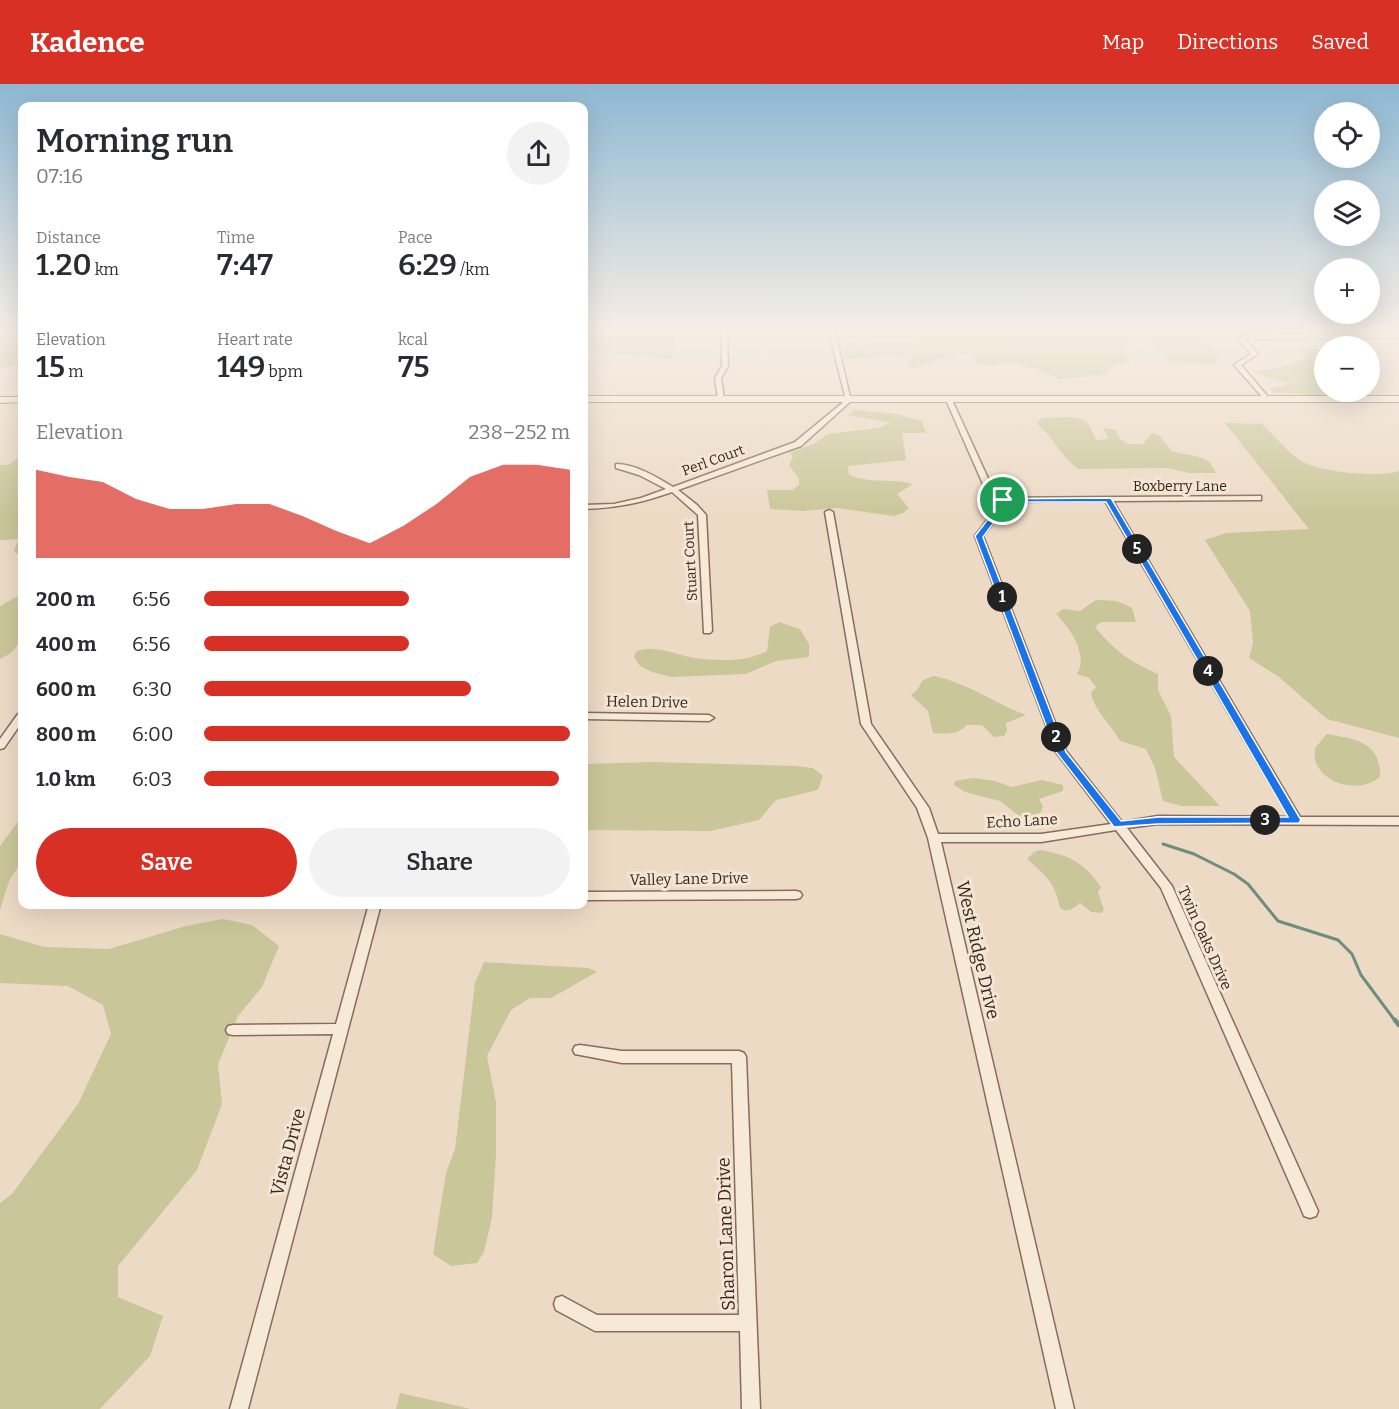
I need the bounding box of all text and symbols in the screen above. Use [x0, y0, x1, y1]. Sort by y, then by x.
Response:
text: Kadence [30, 26, 145, 59]
text: Map [1102, 29, 1144, 55]
text: Directions [1177, 29, 1278, 55]
text: Saved [1311, 29, 1369, 55]
map controls [1314, 102, 1380, 402]
button: locate [1314, 102, 1380, 168]
text: Morning run [36, 121, 233, 161]
button: share [507, 122, 570, 185]
text: 07:16 [36, 164, 83, 188]
button: layers [1314, 180, 1380, 246]
text: Distance [36, 228, 101, 247]
text: Time [217, 228, 255, 247]
text: Pace [398, 228, 433, 247]
text: 1.20 [36, 247, 92, 283]
text: 7:47 [217, 247, 273, 283]
text: 6:29 [398, 247, 457, 283]
button: + [1314, 258, 1380, 324]
text: km [92, 260, 119, 279]
text: /km [457, 260, 489, 279]
text: Elevation [36, 330, 106, 349]
text: Heart rate [217, 330, 293, 349]
text: kcal [398, 330, 428, 349]
button: − [1314, 336, 1380, 402]
text: 15 [36, 349, 65, 385]
text: 149 [217, 349, 265, 385]
text: 75 [398, 349, 430, 385]
text: m [65, 362, 83, 381]
text: bpm [265, 362, 303, 381]
text: Elevation [36, 420, 123, 444]
text: 238–252 m [468, 420, 570, 444]
street label: Perl Court [680, 441, 747, 480]
pin [977, 474, 1028, 525]
street label: Boxberry Lane [1133, 478, 1227, 495]
icon: arrive [986, 483, 1019, 516]
street label: Stuart Court [680, 520, 701, 602]
pin: 5 [1122, 534, 1152, 564]
text: 5 [1133, 539, 1141, 558]
pin: 1 [987, 582, 1017, 612]
text: 200 m [36, 587, 95, 611]
text: 6:56 [132, 587, 170, 611]
text: 1 [999, 587, 1005, 606]
text: 400 m [36, 632, 96, 656]
text: 6:56 [132, 632, 170, 656]
pin: 4 [1193, 656, 1223, 686]
text: 4 [1203, 661, 1213, 680]
text: 600 m [36, 677, 96, 701]
text: 6:30 [132, 677, 172, 701]
street label: Helen Drive [606, 692, 688, 712]
text: 800 m [36, 722, 96, 746]
text: 6:00 [132, 722, 174, 746]
pin: 2 [1041, 722, 1071, 752]
text: 2 [1051, 727, 1061, 746]
text: 1.0 km [36, 767, 96, 791]
text: 6:03 [132, 767, 172, 791]
pin: 3 [1250, 805, 1280, 835]
street label: Echo Lane [986, 810, 1058, 832]
text: 3 [1260, 810, 1270, 829]
button: Save [36, 828, 297, 897]
button: Share [309, 828, 570, 897]
street label: Valley Lane Drive [629, 869, 749, 889]
street label: West Ridge Drive [951, 879, 1005, 1021]
street label: Twin Oaks Drive [1174, 883, 1236, 993]
street label: Vista Drive [266, 1106, 310, 1198]
street label: Sharon Lane Drive [712, 1157, 740, 1311]

